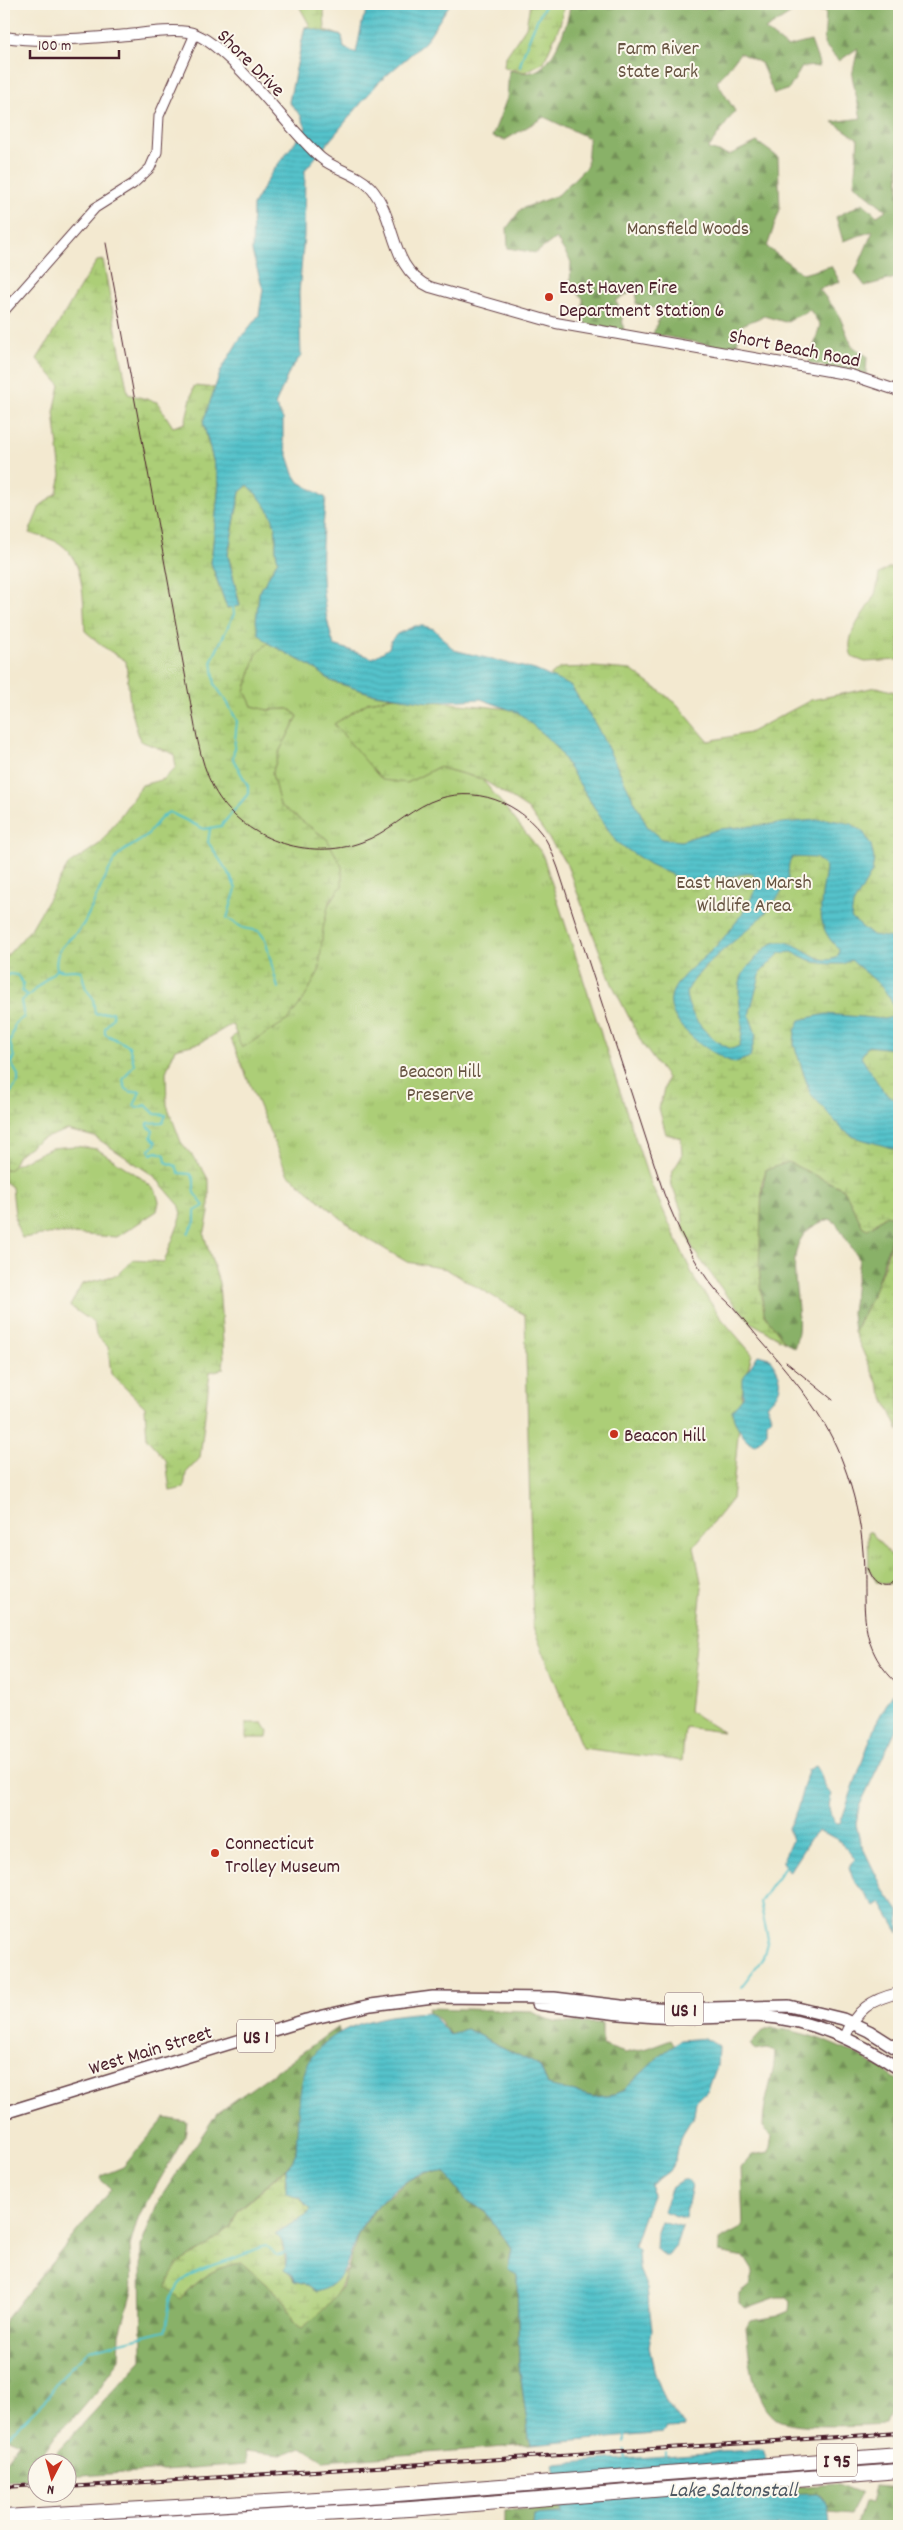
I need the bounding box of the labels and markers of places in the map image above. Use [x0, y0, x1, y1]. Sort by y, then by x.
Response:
place label: East Haven Fire Department Station 6 [559, 275, 724, 326]
marker: East Haven Fire Department Station 6 [543, 291, 555, 303]
place label: Beacon Hill [624, 1423, 706, 1451]
marker: Beacon Hill [608, 1428, 620, 1440]
place label: Connecticut Trolley Museum [225, 1831, 340, 1882]
marker: Connecticut Trolley Museum [209, 1847, 221, 1859]

